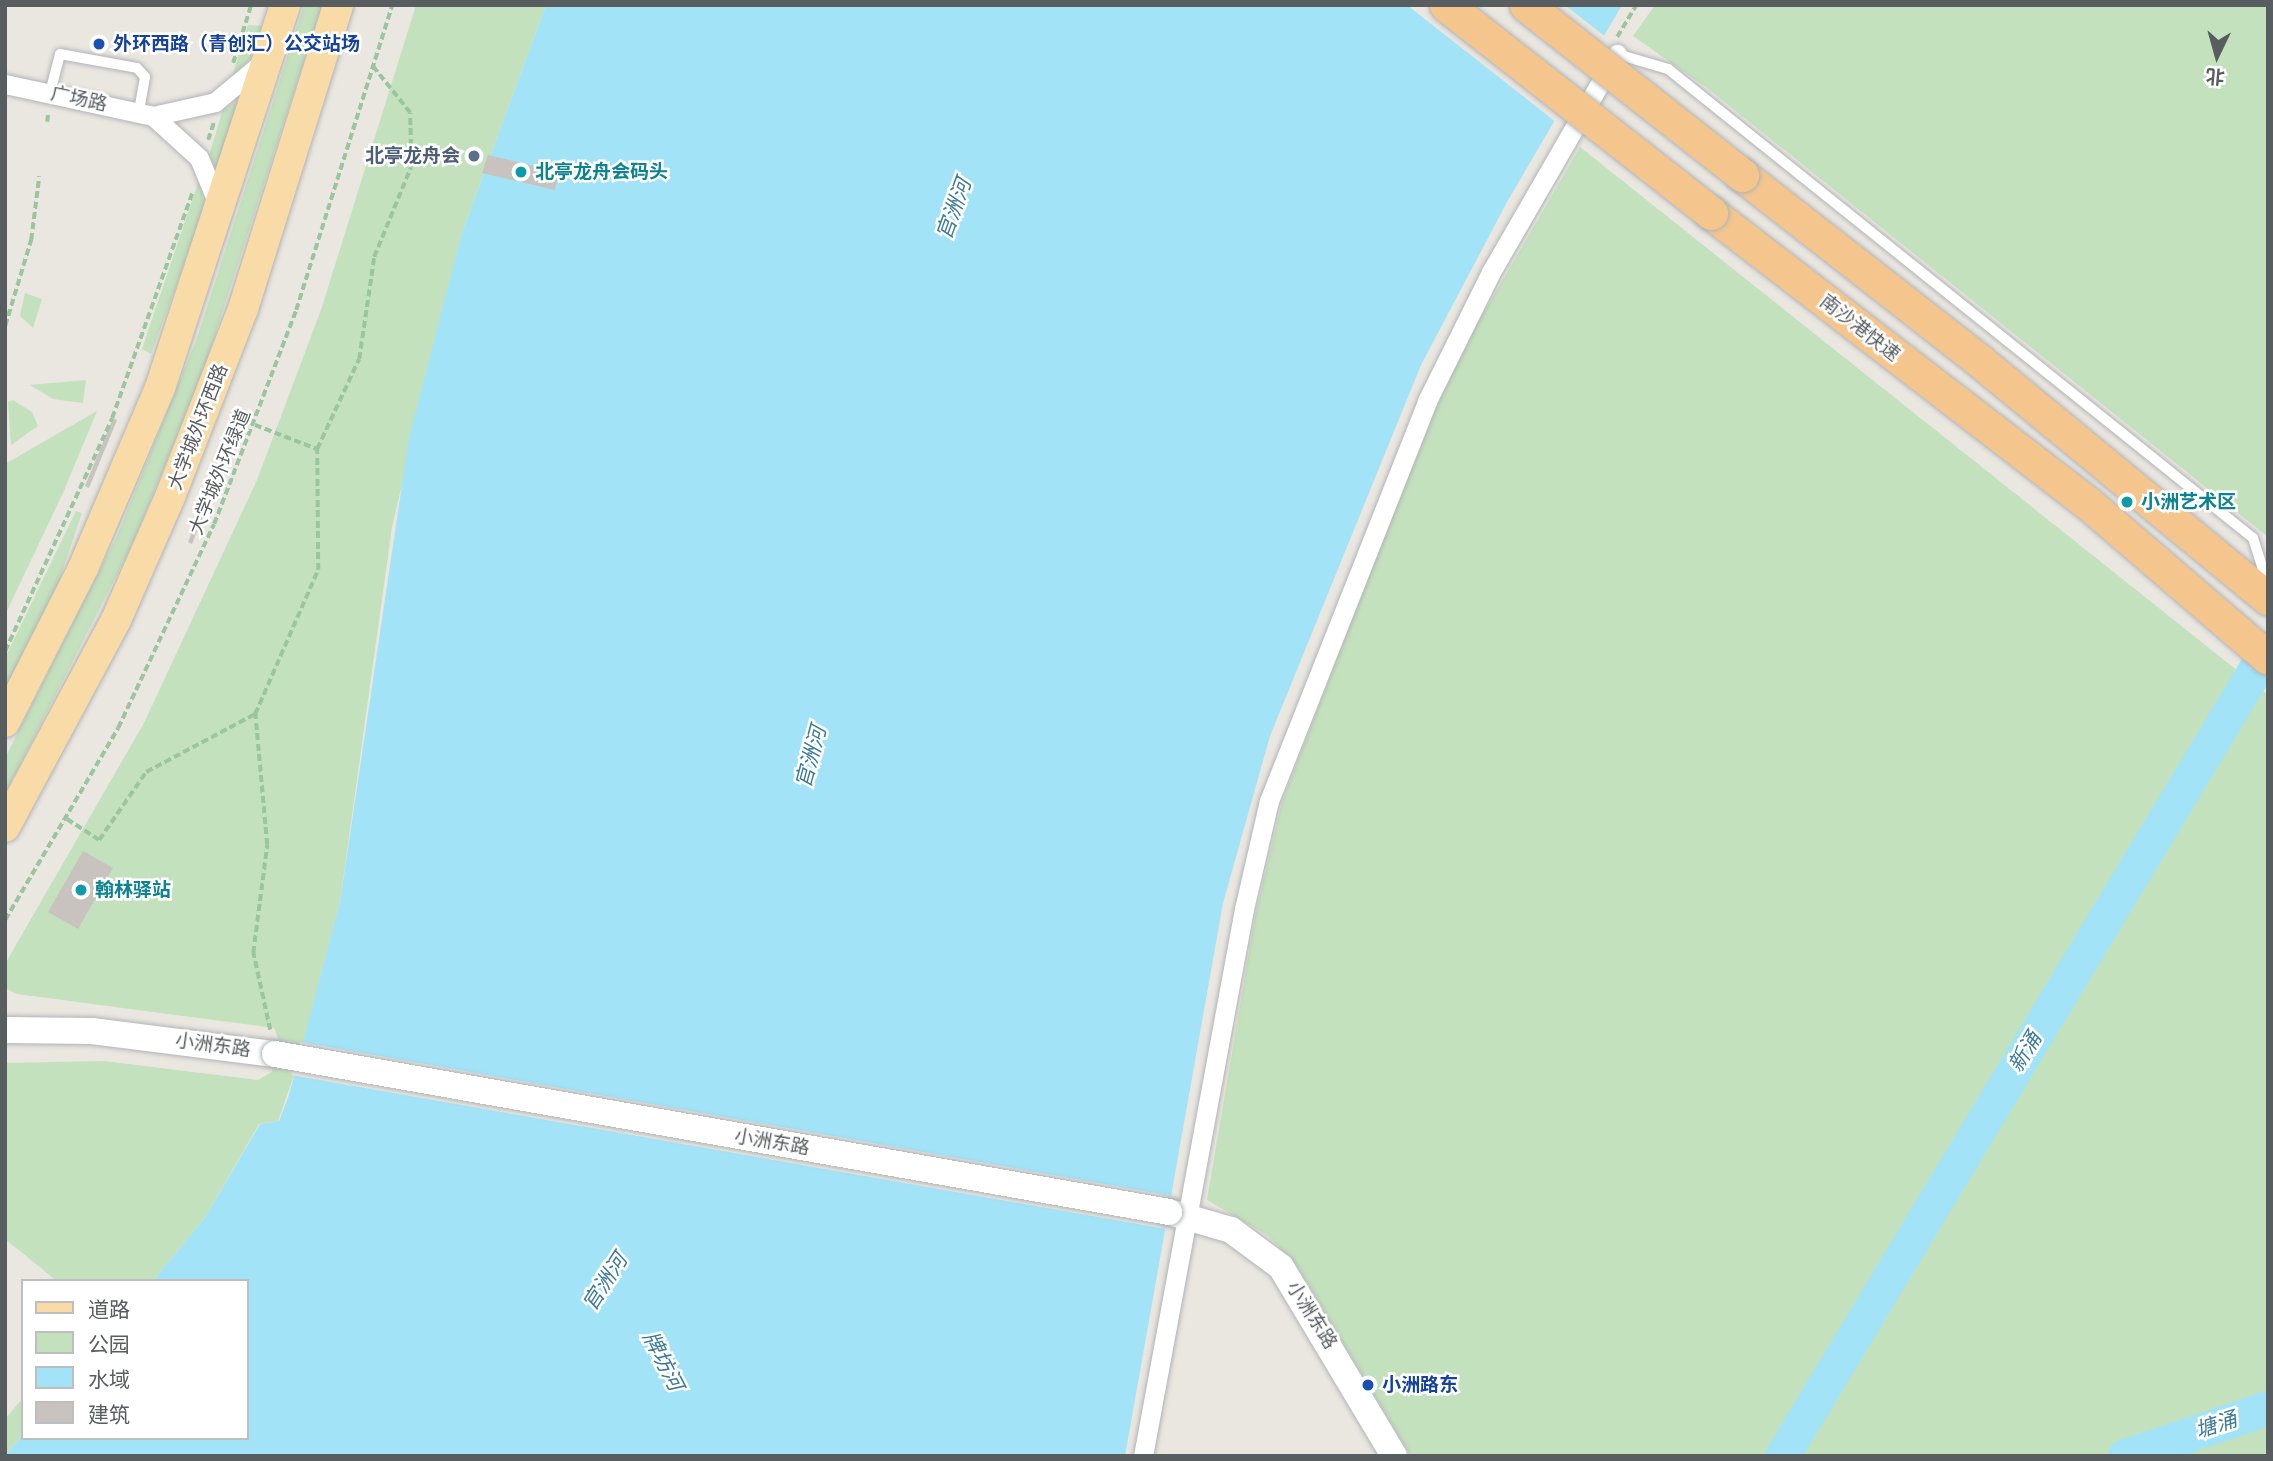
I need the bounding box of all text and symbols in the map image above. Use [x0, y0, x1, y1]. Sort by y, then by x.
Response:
north arrow [2182, 21, 2252, 91]
place label: 外环西路（青创汇）公交站场 [113, 33, 360, 55]
marker: 外环西路（青创汇）公交站场 [91, 36, 107, 52]
text: 北 [2205, 64, 2226, 90]
street label: 广场路 [49, 82, 109, 116]
place label: 北亭龙舟会 [365, 145, 460, 167]
marker: 北亭龙舟会 [466, 148, 482, 164]
place label: 北亭龙舟会码头 [535, 161, 668, 183]
marker: 北亭龙舟会码头 [513, 164, 529, 180]
water label: 官洲河 [931, 175, 977, 243]
street label: 南沙港快速 [1816, 290, 1904, 366]
street label: 大学城外环西路 [164, 361, 232, 493]
street label: 大学城外环绿道 [185, 406, 255, 538]
place label: 小洲艺术区 [2141, 491, 2236, 513]
marker: 小洲艺术区 [2119, 494, 2135, 510]
water label: 官洲河 [791, 723, 831, 791]
place label: 翰林驿站 [95, 879, 171, 901]
marker: 翰林驿站 [73, 882, 89, 898]
street label: 小洲东路 [174, 1028, 252, 1062]
water label: 新涌 [2003, 1028, 2047, 1076]
street label: 小洲东路 [733, 1124, 811, 1160]
water label: 官洲河 [577, 1249, 633, 1315]
street label: 小洲东路 [1282, 1277, 1342, 1353]
legend [21, 1279, 248, 1440]
text: 道路 [88, 1296, 130, 1323]
water label: 牌坊河 [637, 1327, 689, 1395]
text: 公园 [88, 1331, 130, 1358]
text: 水域 [88, 1366, 130, 1393]
place label: 小洲路东 [1382, 1374, 1458, 1396]
marker: 小洲路东 [1360, 1377, 1376, 1393]
text: 建筑 [88, 1401, 130, 1428]
water label: 塘涌 [2192, 1407, 2240, 1443]

